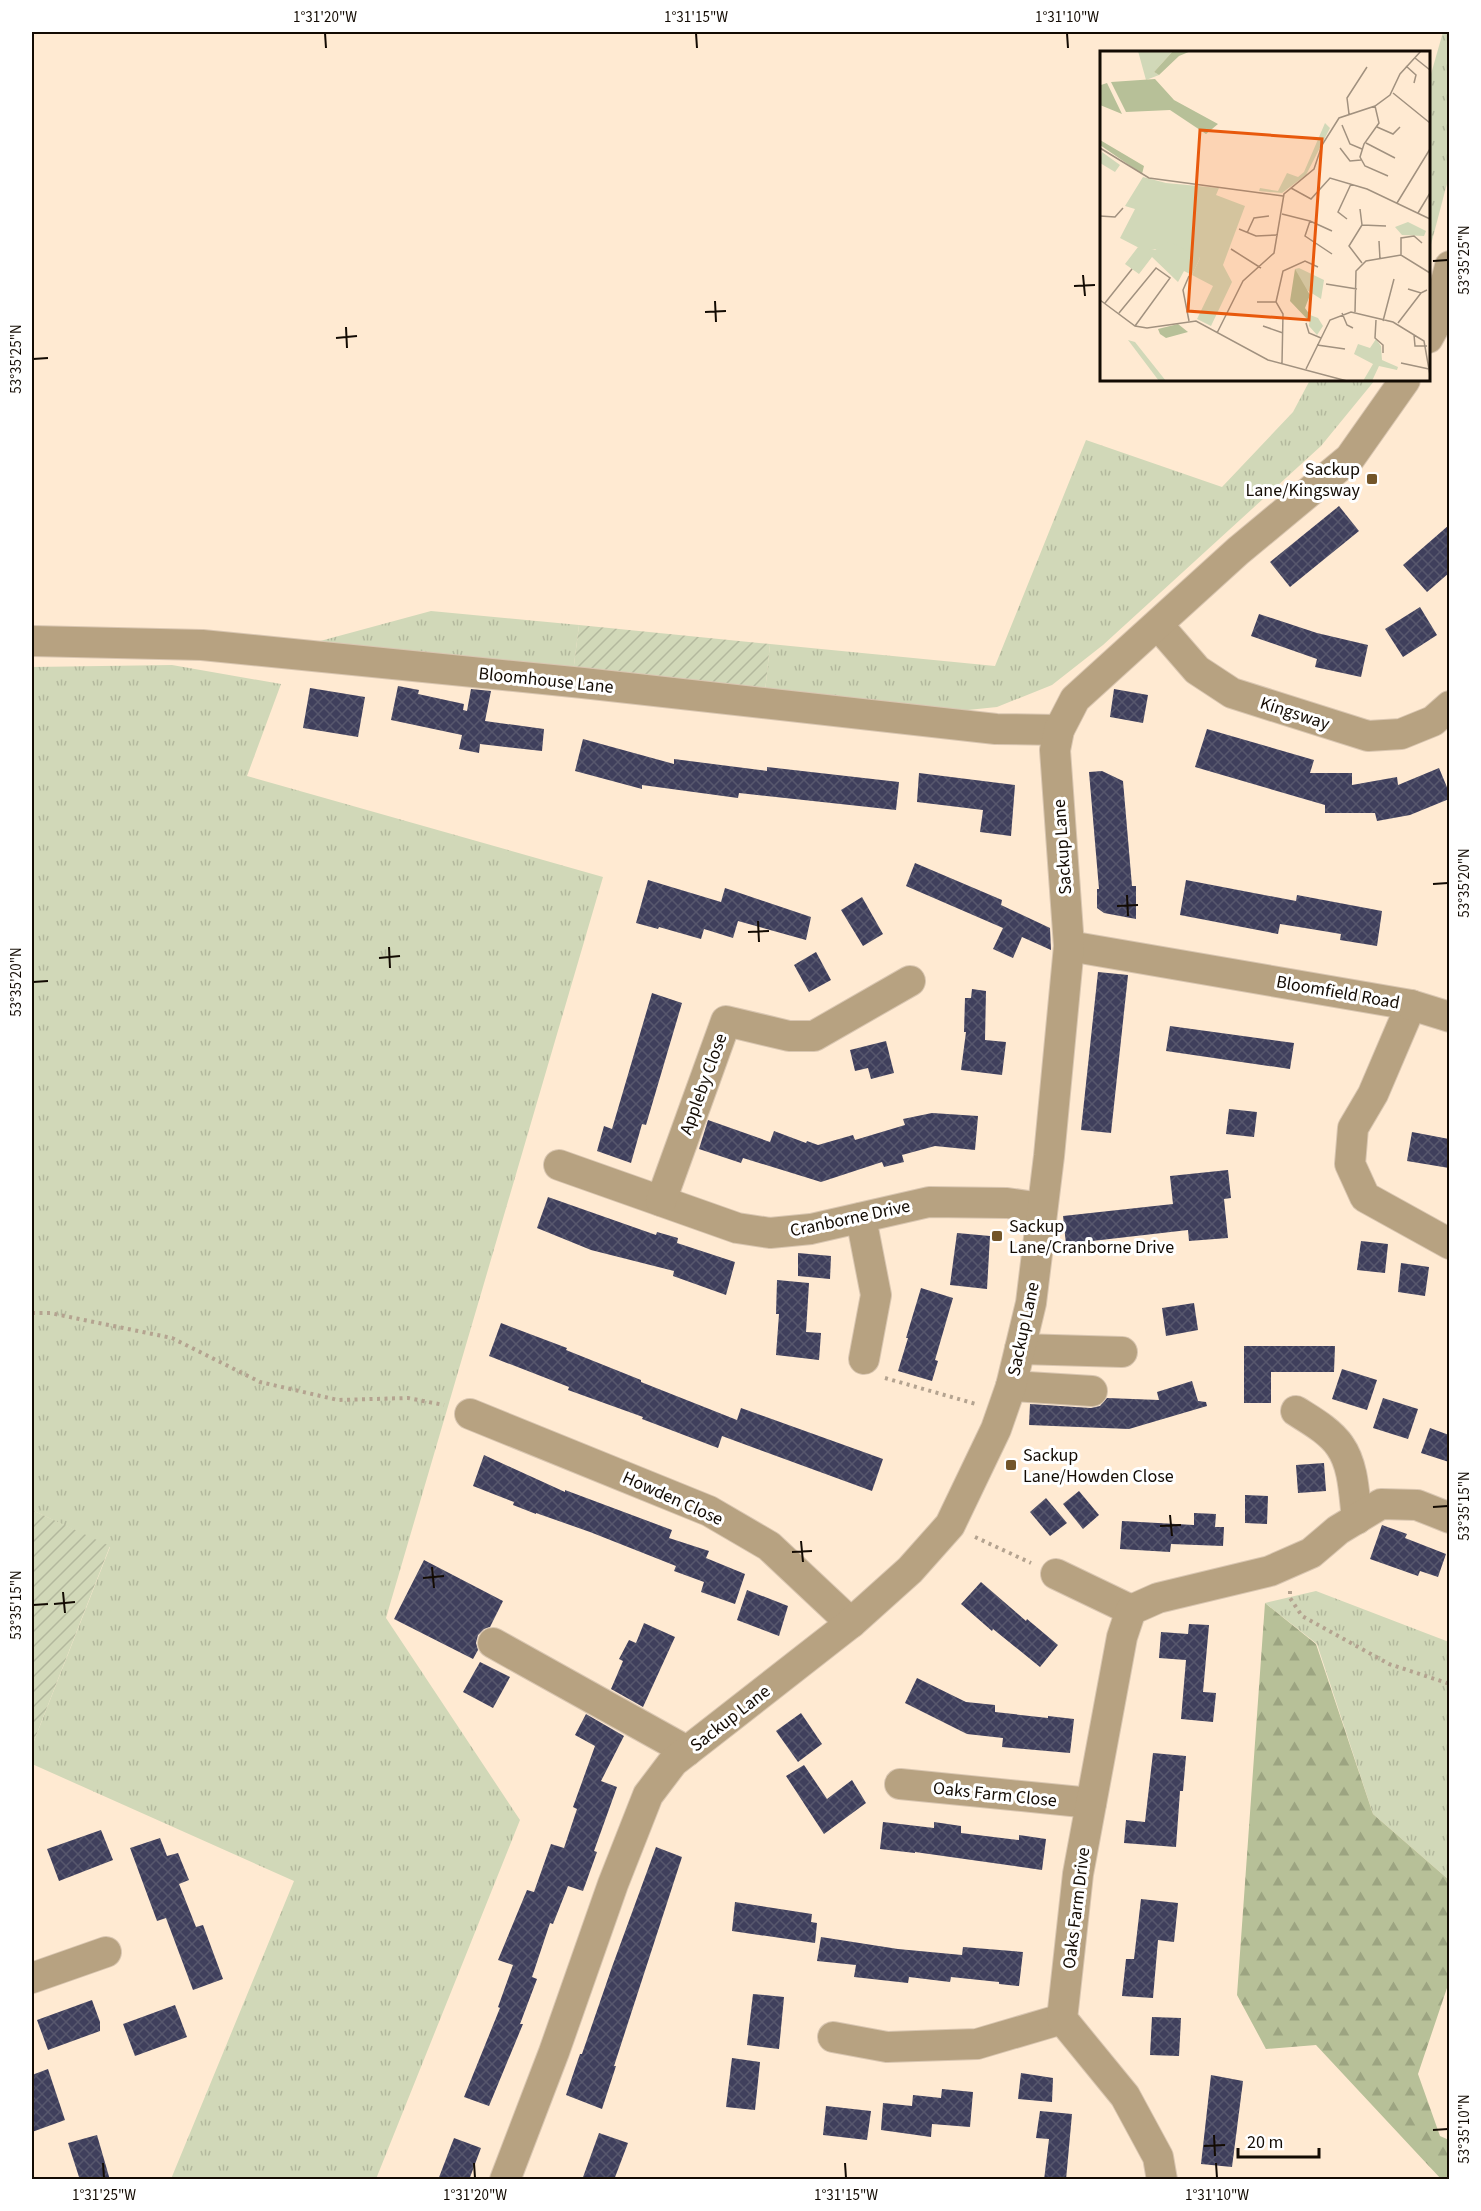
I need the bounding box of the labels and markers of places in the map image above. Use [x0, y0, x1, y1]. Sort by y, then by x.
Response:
place label: Sackup Lane/Kingsway [1246, 457, 1361, 503]
marker: Sackup Lane/Kingsway [1365, 472, 1379, 486]
place label: Sackup Lane/Cranborne Drive [1009, 1214, 1174, 1260]
marker: Sackup Lane/Cranborne Drive [990, 1229, 1004, 1243]
place label: Sackup Lane/Howden Close [1023, 1443, 1174, 1489]
marker: Sackup Lane/Howden Close [1004, 1458, 1018, 1472]

